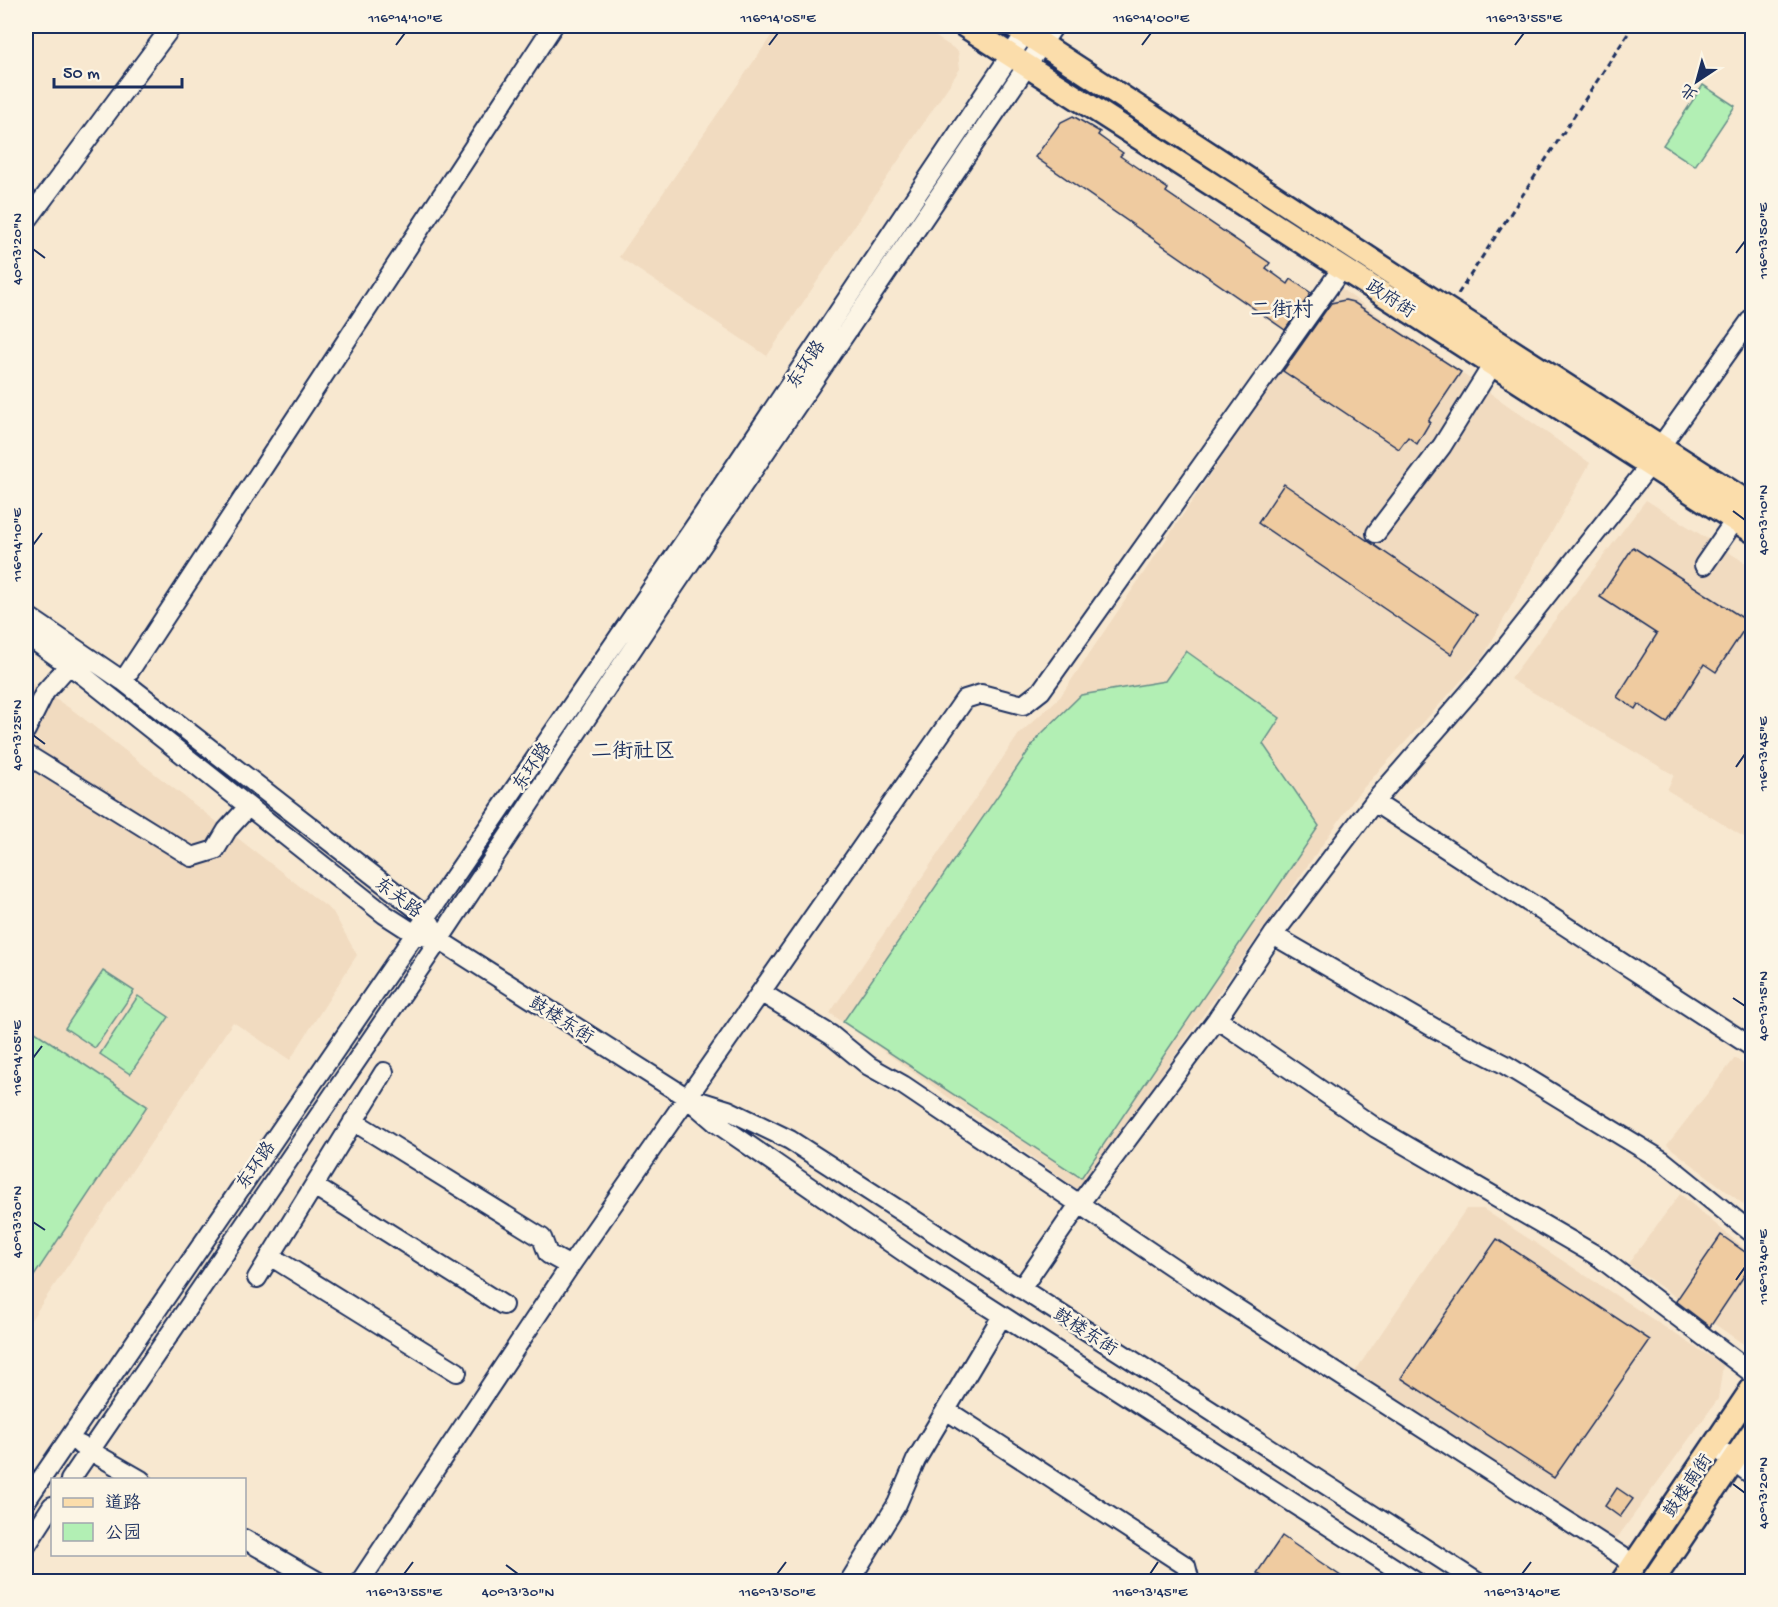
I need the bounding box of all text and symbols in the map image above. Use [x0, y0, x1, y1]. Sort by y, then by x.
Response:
text: 116°14'10"E [367, 10, 442, 28]
text: 116°14'05"E [739, 10, 816, 28]
text: 116°14'00"E [1112, 10, 1190, 28]
text: 116°13'55"E [1485, 10, 1562, 28]
scale bar [54, 51, 182, 89]
north arrow [1667, 51, 1727, 111]
text: 50 m [63, 64, 100, 85]
text: 北 [1678, 78, 1702, 104]
text: 116°13'50"E [1755, 202, 1773, 280]
text: 40°13'20"N [9, 213, 27, 285]
street label: 政府街 [1361, 276, 1419, 324]
district label: 二街村 [1251, 299, 1314, 325]
street label: 东环路 [782, 337, 831, 394]
text: 40°13'10"N [1755, 484, 1773, 555]
text: 116°14'10"E [9, 508, 27, 583]
text: 40°13'25"N [9, 699, 27, 771]
text: 116°13'45"E [1755, 716, 1773, 792]
street label: 东环路 [508, 739, 557, 796]
district label: 二街社区 [591, 740, 675, 766]
street label: 东关路 [370, 874, 426, 924]
text: 40°13'15"N [1755, 971, 1773, 1041]
street label: 鼓楼东街 [525, 992, 597, 1049]
text: 116°14'05"E [9, 1020, 27, 1097]
street label: 东环路 [232, 1138, 281, 1195]
text: 40°13'30"N [9, 1186, 27, 1258]
text: 116°13'40"E [1755, 1229, 1773, 1306]
street label: 鼓楼东街 [1049, 1304, 1121, 1362]
street label: 鼓楼南街 [1659, 1450, 1718, 1522]
text: 40°13'20"N [1755, 1457, 1773, 1529]
legend [51, 1478, 246, 1556]
text: 道路 [105, 1493, 141, 1515]
text: 公园 [105, 1523, 141, 1545]
text: 116°13'55"E [365, 1584, 442, 1602]
text: 40°13'30"N [482, 1584, 554, 1602]
text: 116°13'50"E [738, 1584, 816, 1602]
text: 116°13'45"E [1112, 1584, 1188, 1602]
text: 116°13'40"E [1483, 1584, 1560, 1602]

